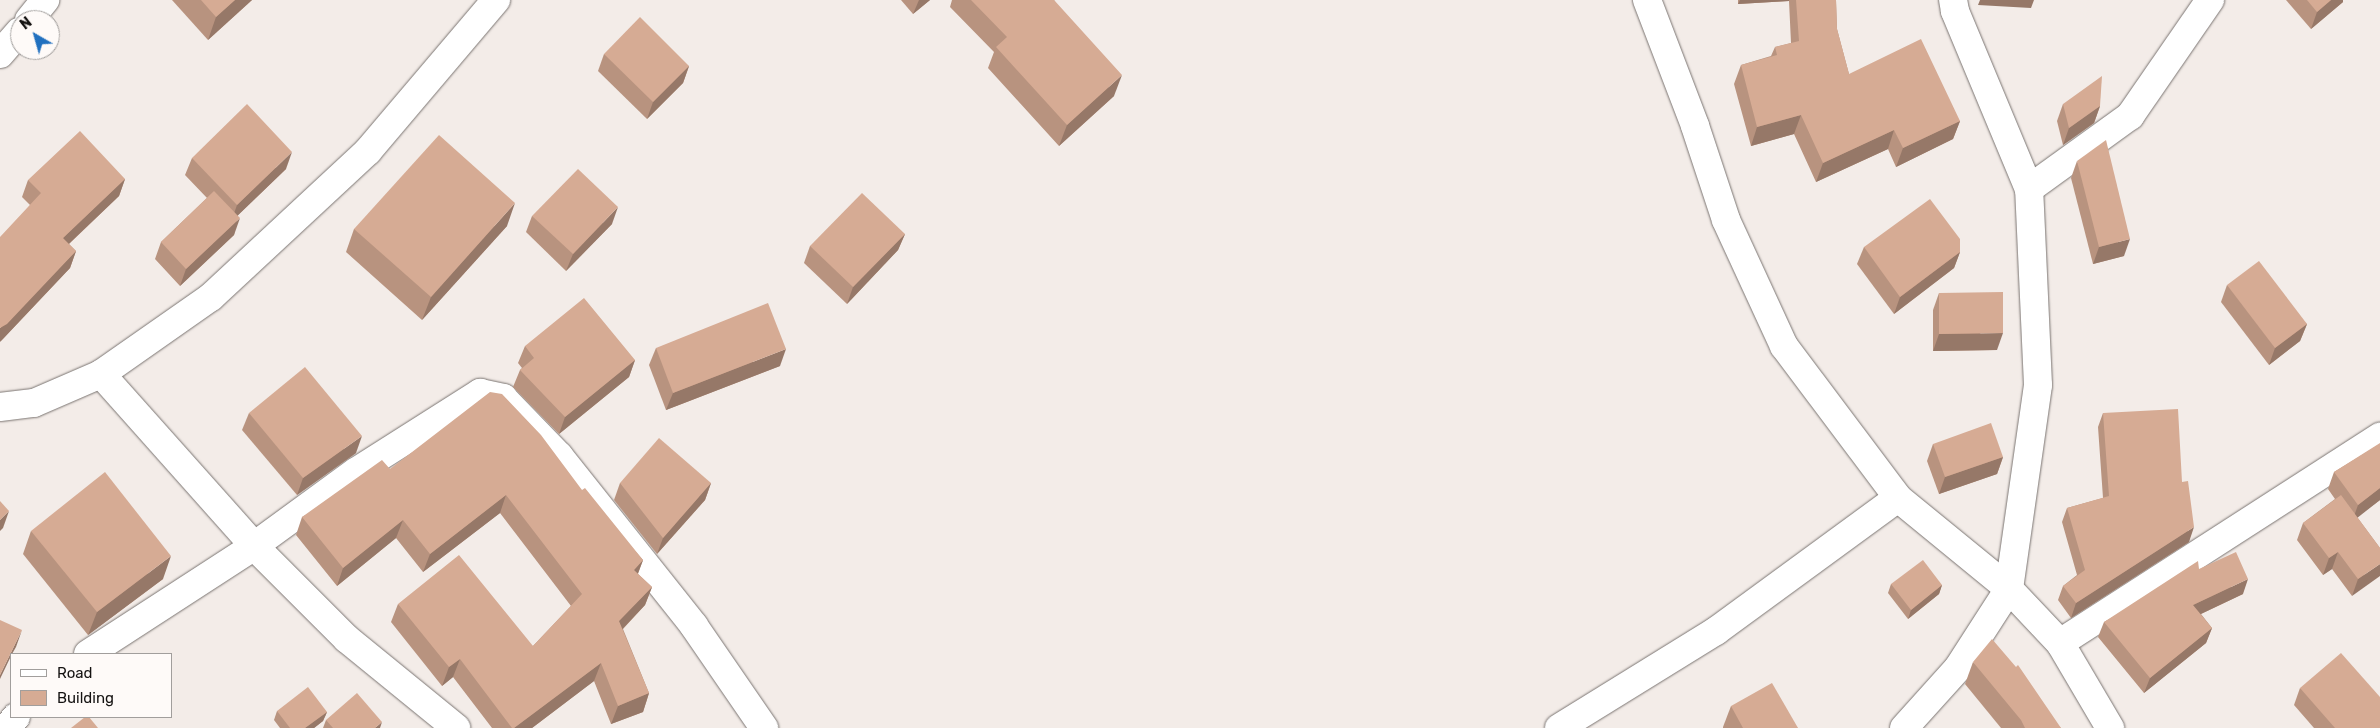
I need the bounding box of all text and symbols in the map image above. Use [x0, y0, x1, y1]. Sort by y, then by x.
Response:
north arrow [10, 10, 60, 60]
text: N [17, 14, 35, 33]
legend [10, 653, 172, 718]
text: Road [57, 664, 93, 682]
text: Building [57, 689, 114, 707]

